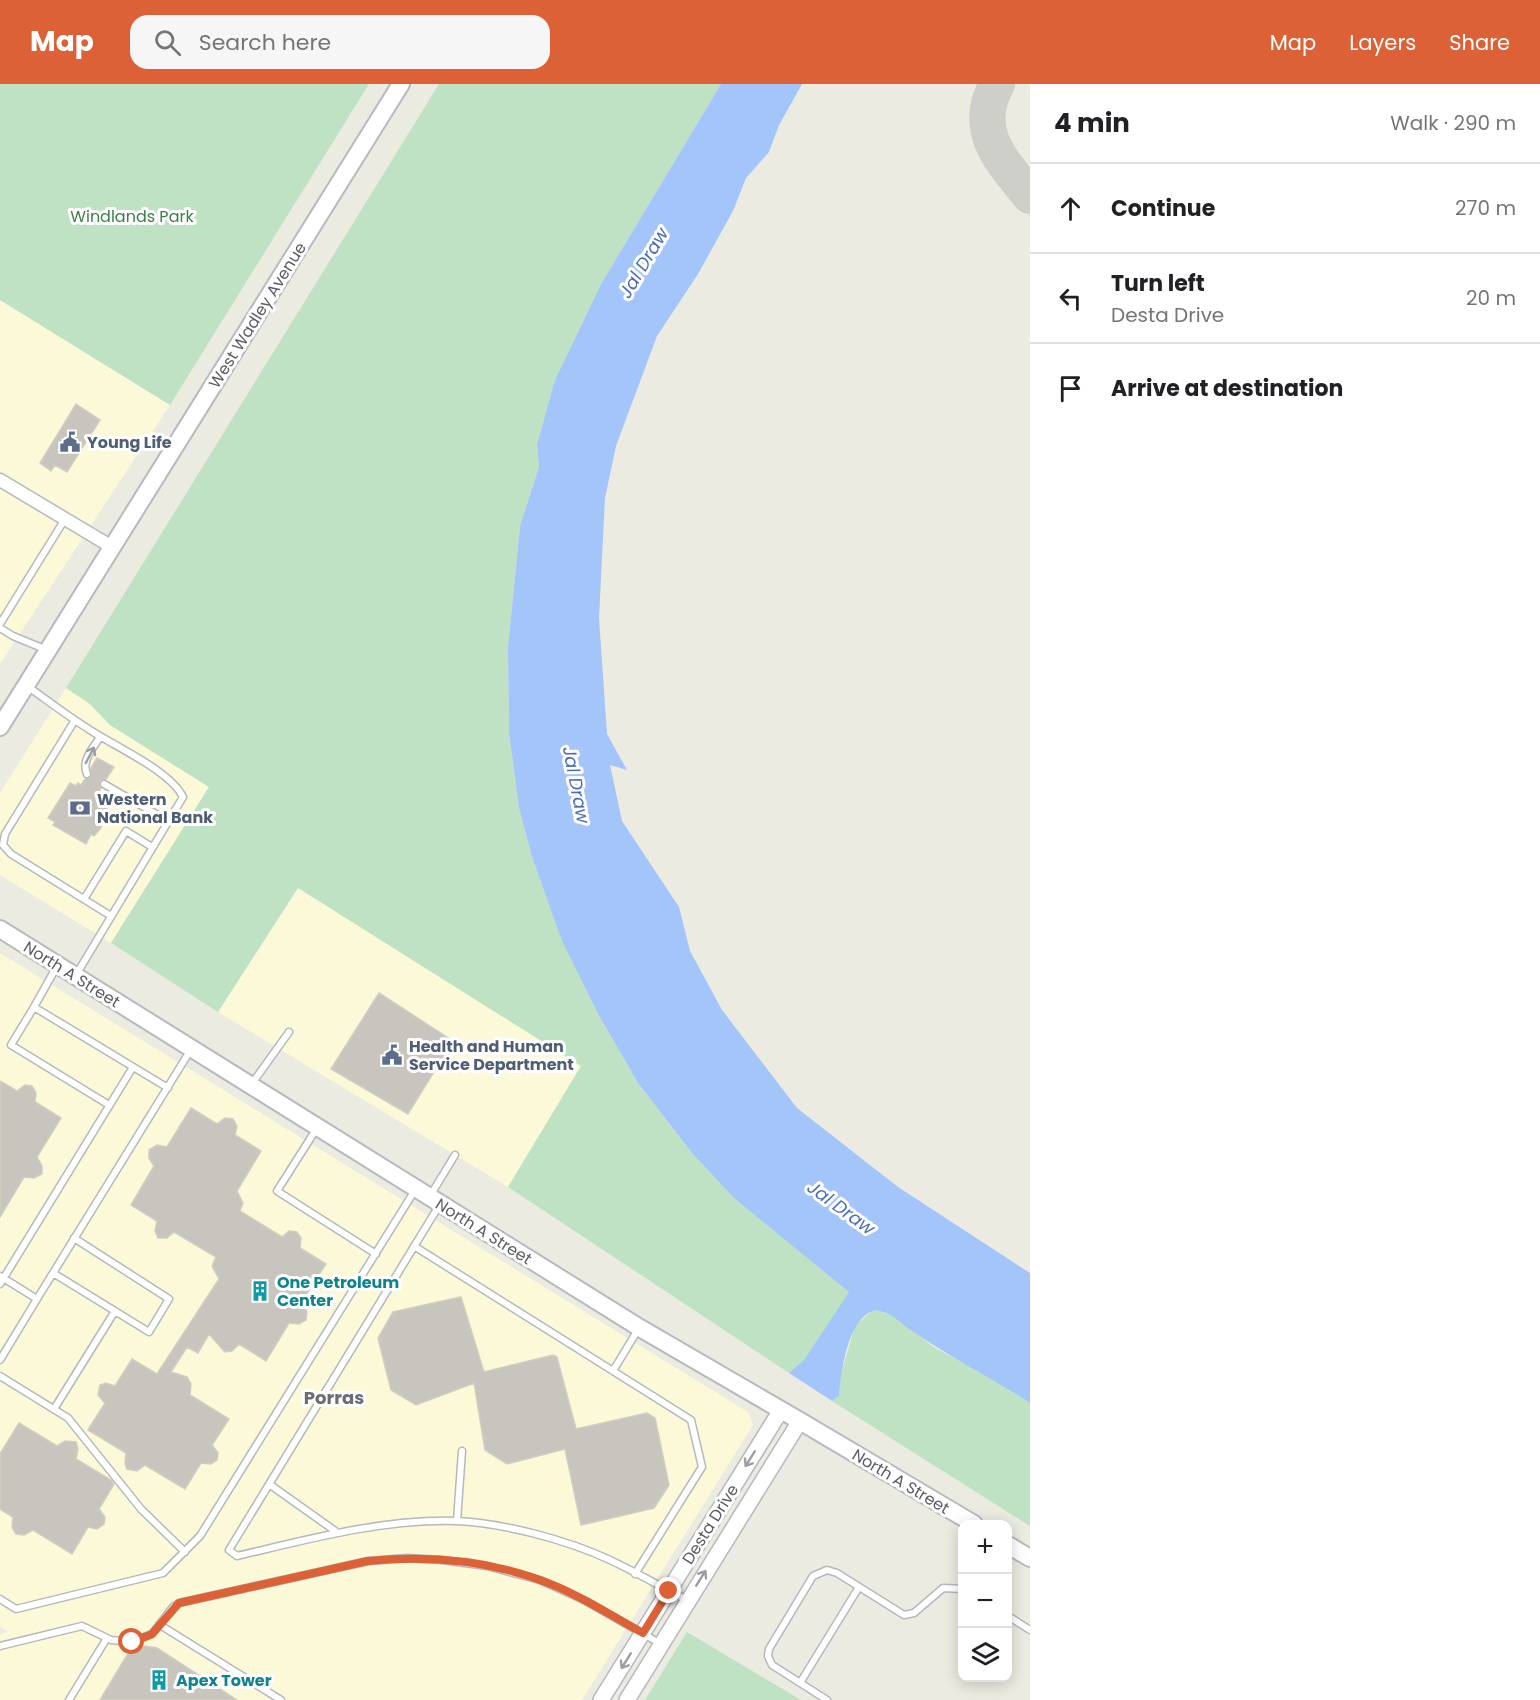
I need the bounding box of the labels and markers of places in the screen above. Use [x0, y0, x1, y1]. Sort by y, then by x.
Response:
public building icon: Young Life [58, 430, 82, 454]
place label: Young Life [87, 431, 172, 454]
place label: Western National Bank [97, 788, 213, 829]
bank icon: Western National Bank [68, 796, 92, 820]
place label: Health and Human Service Department [409, 1035, 574, 1076]
public building icon: Health and Human Service Department [380, 1043, 404, 1067]
place label: One Petroleum Center [277, 1271, 399, 1312]
building icon: One Petroleum Center [248, 1279, 272, 1303]
building icon: Apex Tower [147, 1668, 171, 1692]
place label: Apex Tower [176, 1669, 272, 1692]

